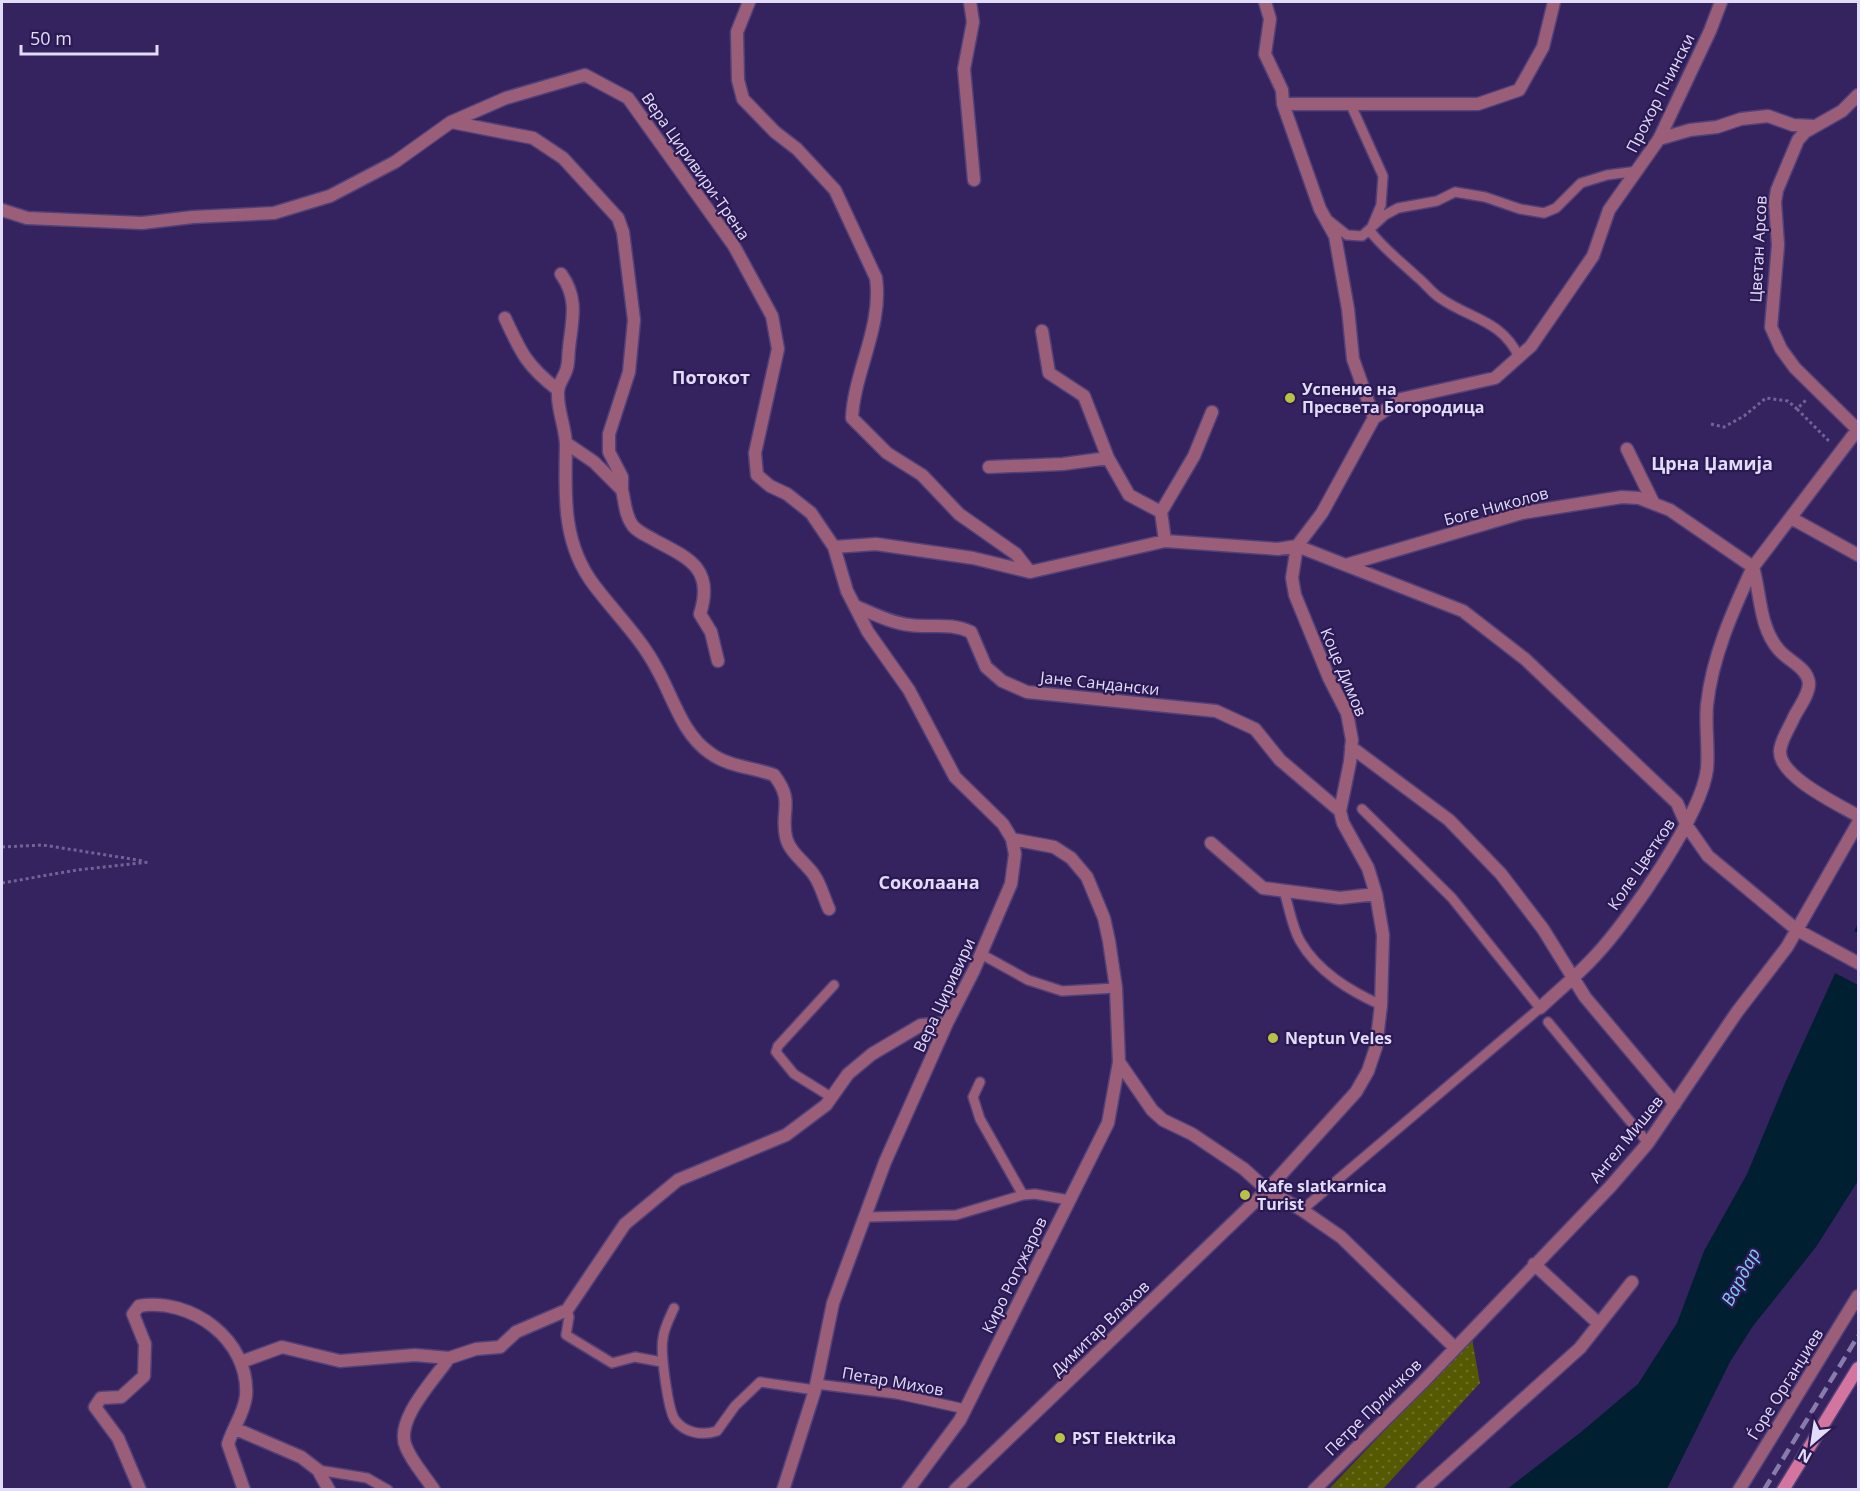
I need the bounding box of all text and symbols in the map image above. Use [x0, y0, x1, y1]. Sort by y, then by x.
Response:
scale bar [21, 18, 158, 56]
text: 50 m [30, 26, 72, 50]
street label: Прохор Пчински [1621, 30, 1699, 156]
street label: Вера Циривири-Трена [637, 88, 755, 244]
street label: Цветан Арсов [1744, 195, 1772, 303]
district label: Потокот [672, 365, 750, 389]
place label: Успение на Пресвета Богородица [1302, 378, 1484, 418]
marker: Успение на Пресвета Богородица [1283, 391, 1297, 405]
district label: Црна Џамија [1651, 451, 1773, 475]
street label: Боге Николов [1441, 481, 1551, 531]
street label: Коце Димов [1315, 624, 1373, 720]
street label: Јане Сандански [1037, 666, 1161, 700]
street label: Коле Цветков [1602, 814, 1680, 914]
district label: Соколаана [878, 870, 980, 894]
street label: Вера Циривири [908, 934, 980, 1056]
place label: Neptun Veles [1285, 1027, 1392, 1049]
marker: Neptun Veles [1266, 1031, 1280, 1045]
street label: Ангел Мишев [1584, 1091, 1668, 1187]
place label: Kafe slatkarnica Turist [1257, 1175, 1387, 1215]
marker: Kafe slatkarnica Turist [1238, 1188, 1252, 1202]
street label: Киро Рогужаров [976, 1213, 1052, 1337]
water label: Вардар [1715, 1243, 1765, 1310]
street label: Димитар Влахов [1046, 1275, 1154, 1381]
street label: Ѓоре Органџиев [1742, 1324, 1828, 1444]
street label: Петре Прличков [1320, 1354, 1426, 1460]
street label: Петар Михов [840, 1361, 946, 1401]
north arrow [1782, 1413, 1842, 1473]
place label: PST Elektrika [1072, 1427, 1176, 1449]
marker: PST Elektrika [1053, 1431, 1067, 1445]
text: N [1794, 1443, 1816, 1469]

